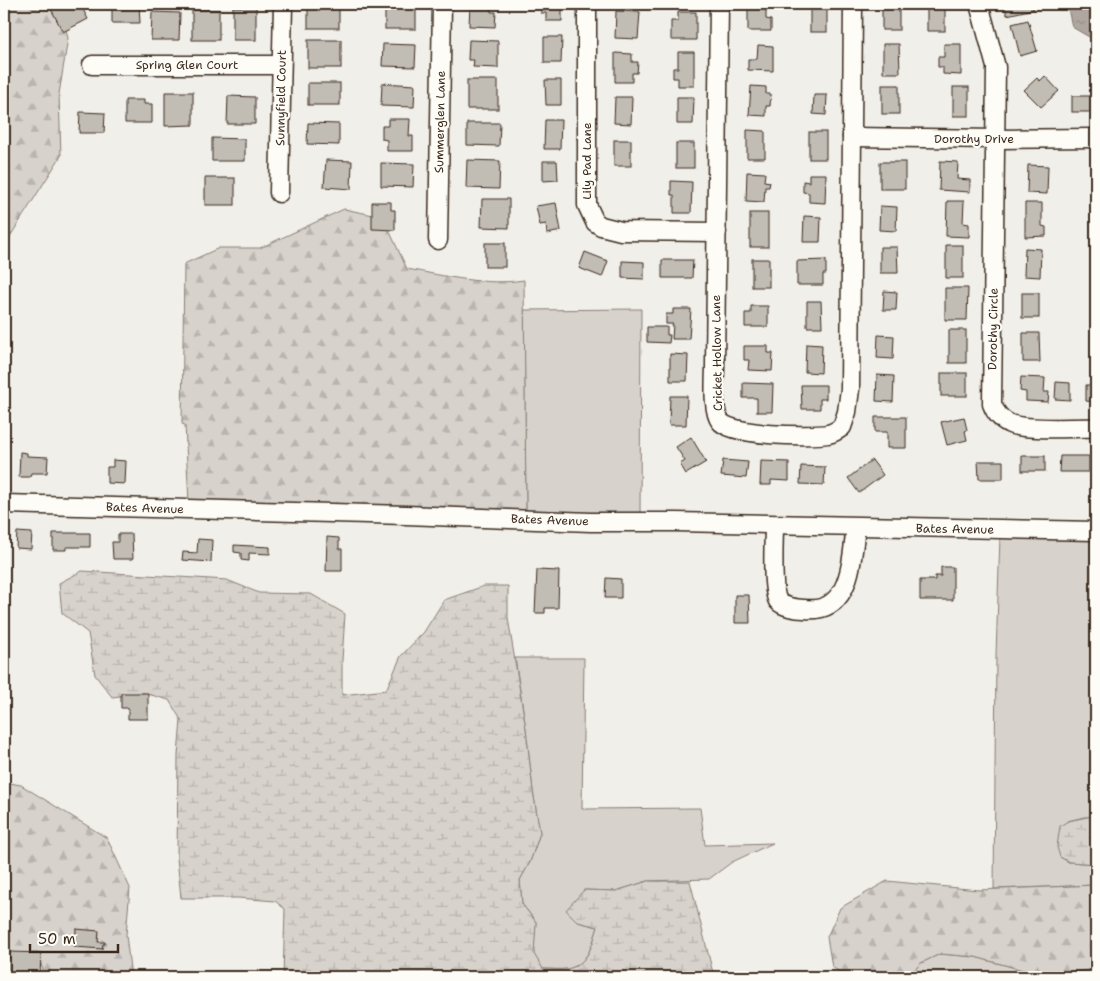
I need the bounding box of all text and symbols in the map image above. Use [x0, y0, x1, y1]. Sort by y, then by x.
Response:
street label: Sunnyfield Court [272, 50, 290, 146]
street label: Spring Glen Court [136, 57, 238, 73]
street label: Summerglen Lane [431, 70, 449, 173]
street label: Lily Pad Lane [579, 122, 595, 200]
street label: Dorothy Drive [934, 131, 1014, 147]
street label: Dorothy Circle [984, 288, 1002, 370]
street label: Cricket Hollow Lane [708, 295, 726, 411]
street label: Bates Avenue [106, 499, 185, 517]
street label: Bates Avenue [511, 511, 590, 529]
street label: Bates Avenue [916, 520, 994, 538]
scale bar [30, 921, 118, 953]
text: 50 m [38, 929, 76, 949]

